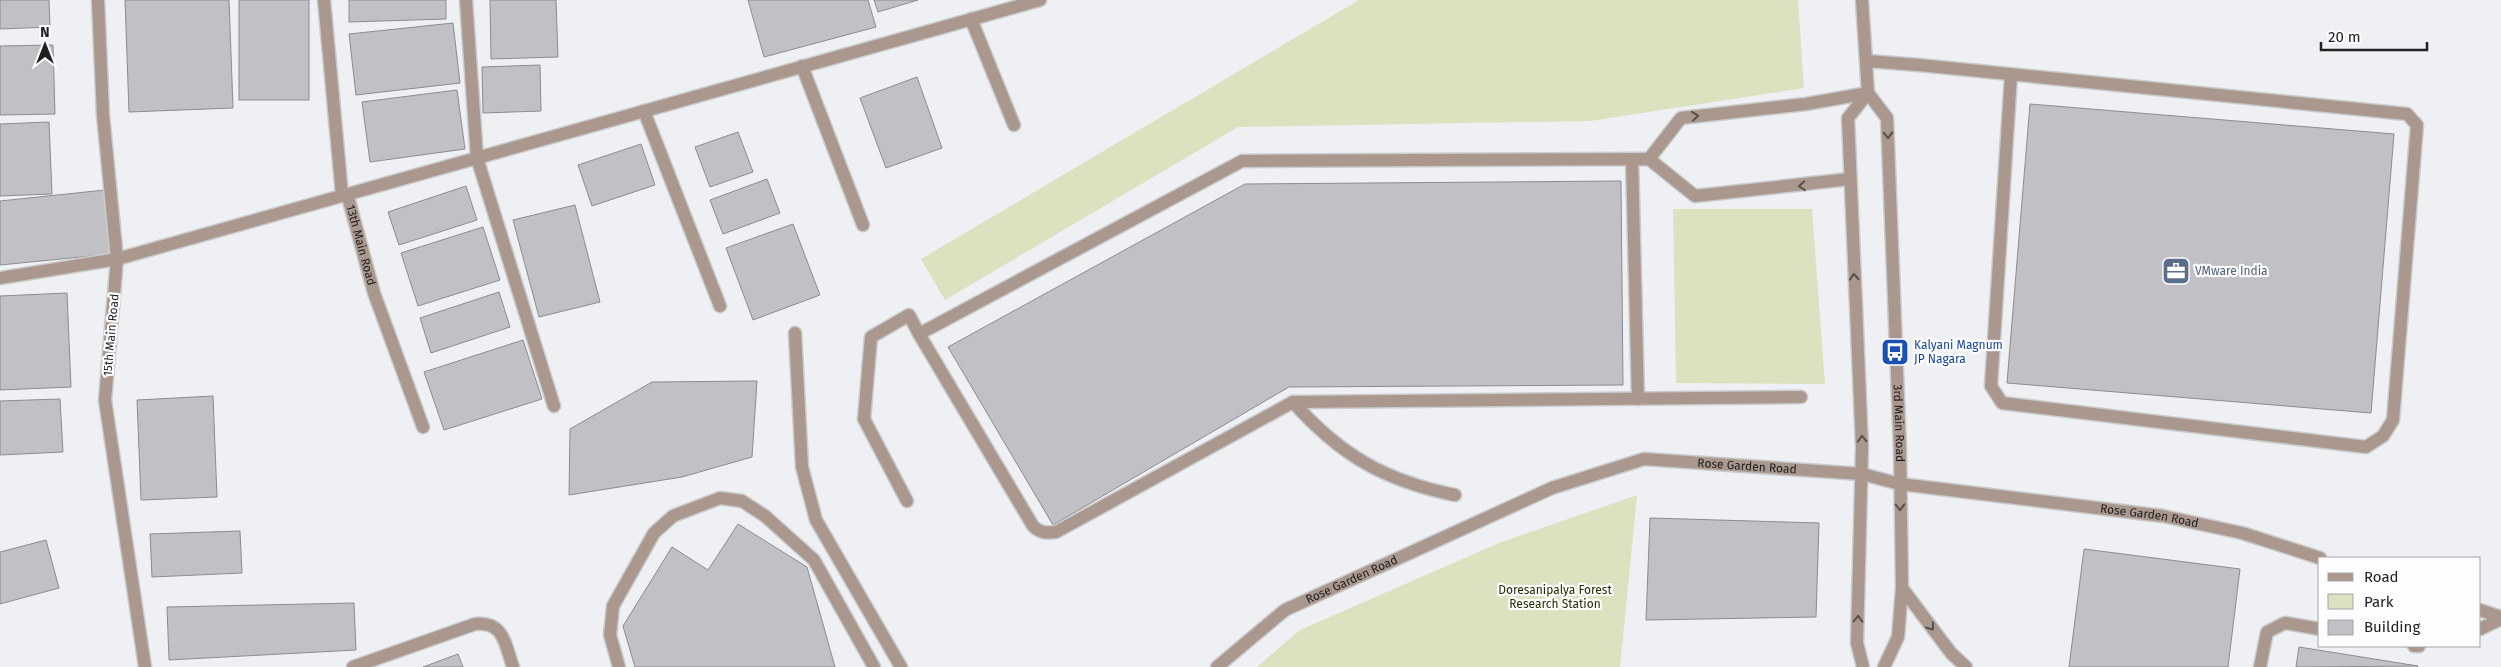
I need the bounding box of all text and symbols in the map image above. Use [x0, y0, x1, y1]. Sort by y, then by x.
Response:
north arrow [20, 20, 70, 70]
scale bar [2321, 20, 2427, 52]
text: N [40, 24, 50, 41]
text: 20 m [2328, 28, 2361, 46]
one-way arrow [1691, 111, 1699, 122]
one-way arrow [1883, 132, 1893, 139]
one-way arrow [1797, 180, 1805, 191]
street label: 13th Main Road [343, 203, 379, 287]
office icon: VMware India [2161, 256, 2191, 286]
place label: VMware India [2195, 264, 2268, 278]
one-way arrow [1849, 272, 1860, 280]
street label: 15th Main Road [100, 293, 122, 377]
bus stop icon: Kalyani Magnum JP Nagara [1880, 337, 1910, 367]
place label: Kalyani Magnum JP Nagara [1914, 338, 2003, 366]
street label: 3rd Main Road [1890, 384, 1907, 462]
one-way arrow [1856, 435, 1867, 443]
street label: Rose Garden Road [1697, 456, 1797, 476]
street label: Rose Garden Road [2099, 501, 2200, 530]
one-way arrow [1895, 504, 1906, 512]
street label: Rose Garden Road [1303, 553, 1400, 607]
legend [2318, 557, 2481, 647]
text: Road [2364, 568, 2399, 586]
park label: Doresanipalya Forest Research Station [1498, 583, 1612, 611]
text: Park [2364, 593, 2394, 611]
one-way arrow [1853, 615, 1864, 623]
text: Building [2364, 618, 2420, 636]
one-way arrow [1926, 621, 1934, 630]

